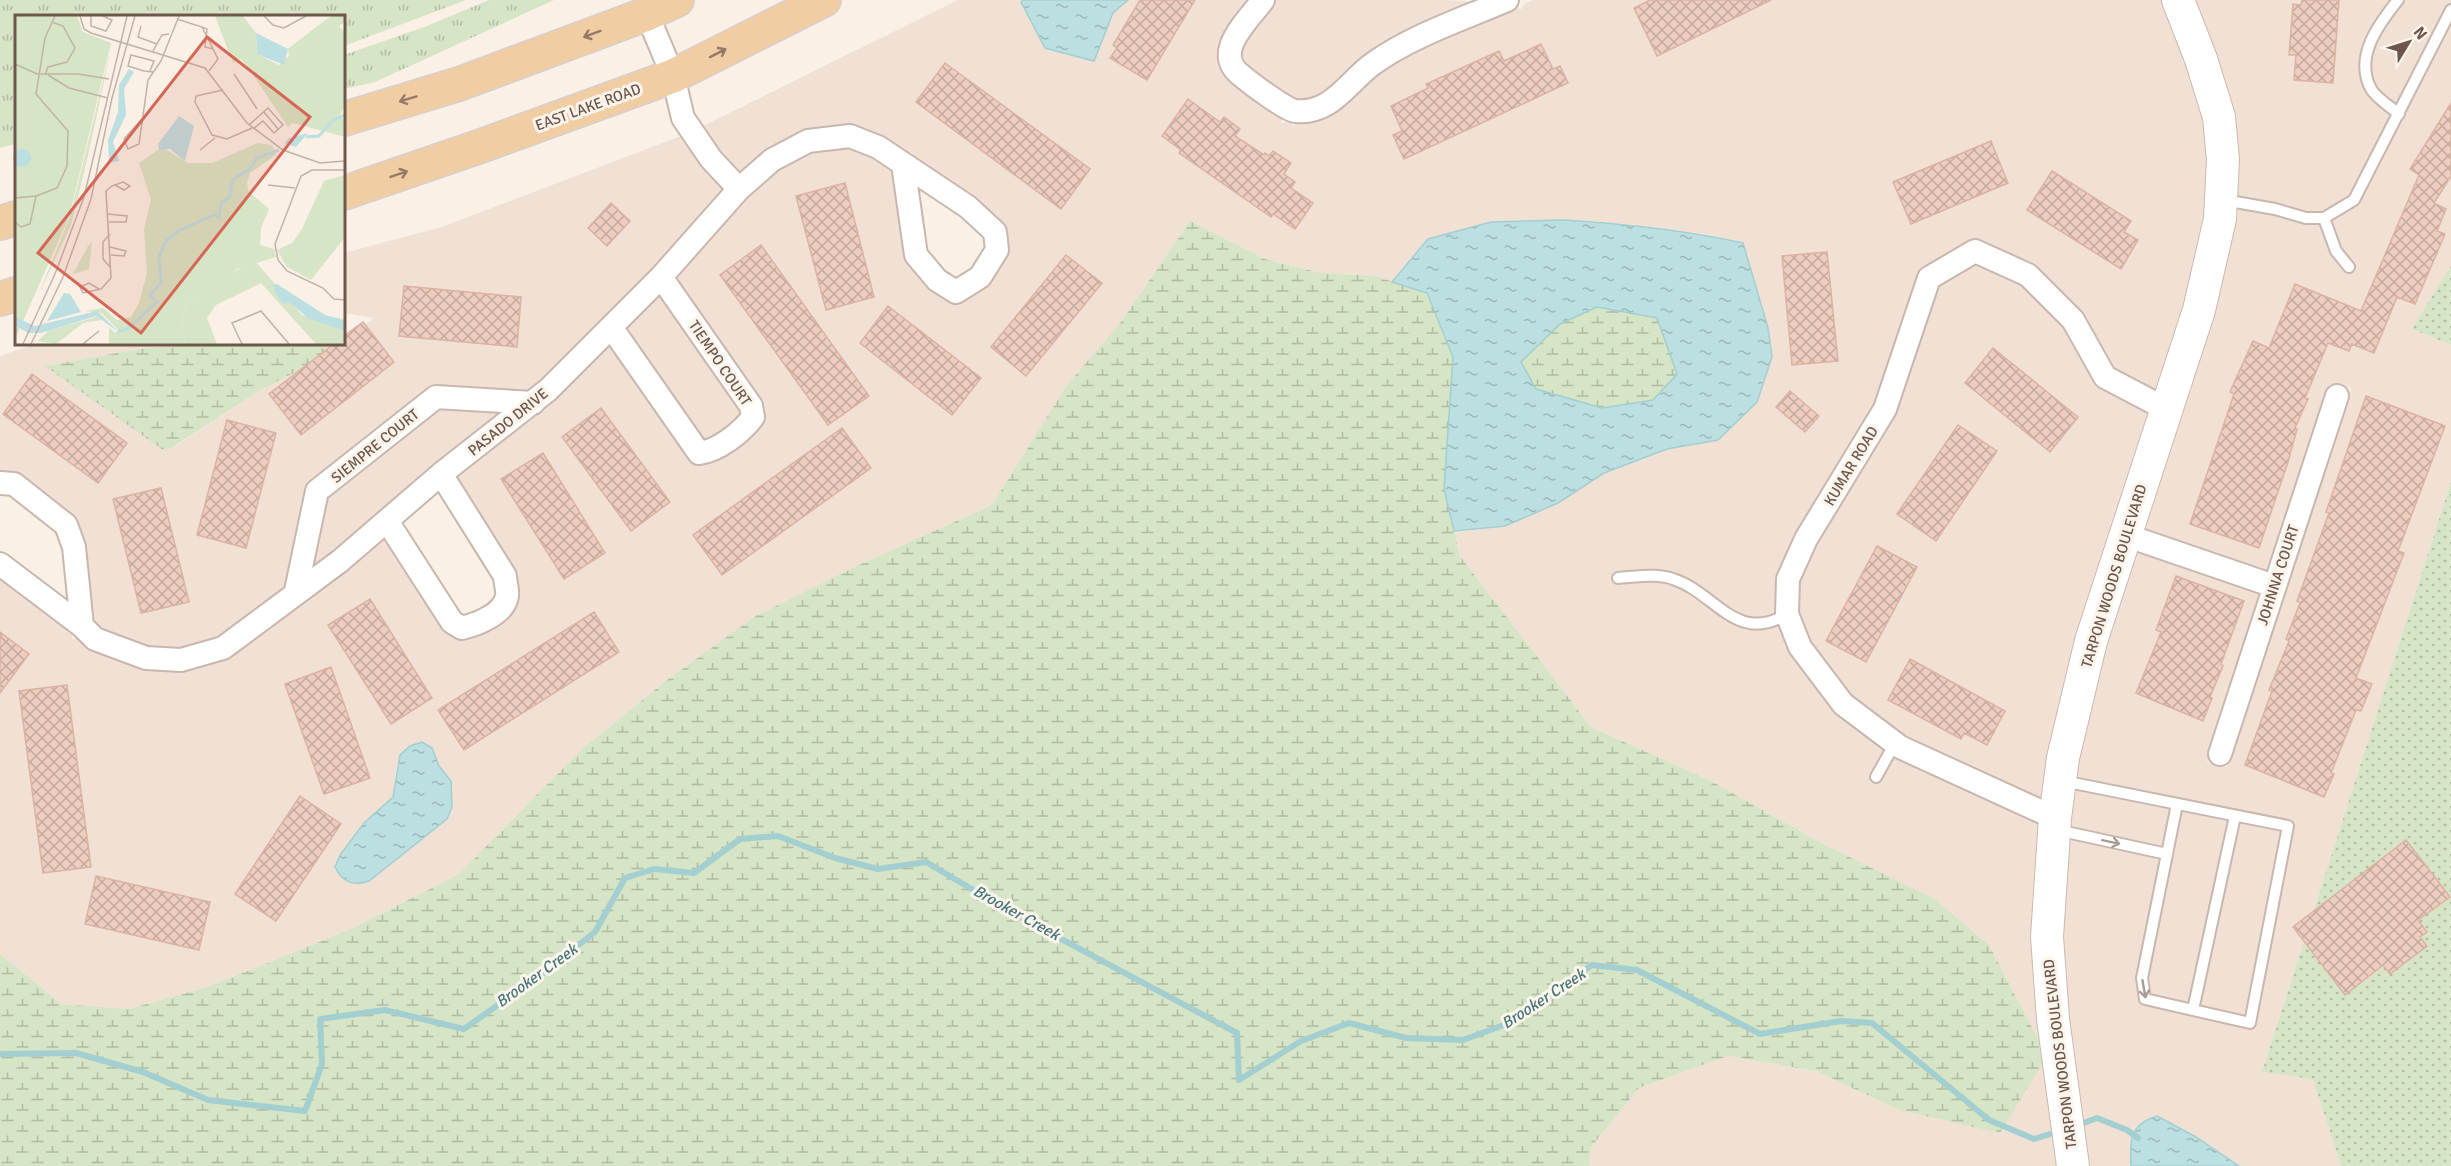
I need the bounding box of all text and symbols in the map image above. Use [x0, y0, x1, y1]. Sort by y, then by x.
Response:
north arrow [2379, 12, 2439, 72]
inset map [15, 15, 345, 345]
text: N [2409, 23, 2431, 44]
one-way arrow [583, 30, 602, 41]
one-way arrow [709, 47, 727, 58]
street label: EAST LAKE ROAD [533, 80, 643, 134]
one-way arrow [399, 94, 418, 105]
one-way arrow [389, 168, 408, 179]
street label: TIEMPO COURT [685, 317, 756, 410]
street label: PASADO DRIVE [464, 384, 552, 460]
street label: SIEMPRE COURT [327, 405, 423, 487]
street label: KUMAR ROAD [1820, 423, 1882, 509]
street label: TARPON WOODS BOULEVARD [2077, 482, 2151, 670]
street label: JOHNNA COURT [2253, 522, 2303, 627]
one-way arrow [2101, 836, 2120, 848]
water label: Brooker Creek [970, 881, 1065, 946]
water label: Brooker Creek [492, 938, 583, 1012]
street label: TARPON WOODS BOULEVARD [2039, 958, 2081, 1150]
water label: Brooker Creek [1498, 963, 1591, 1033]
one-way arrow [2139, 979, 2150, 998]

